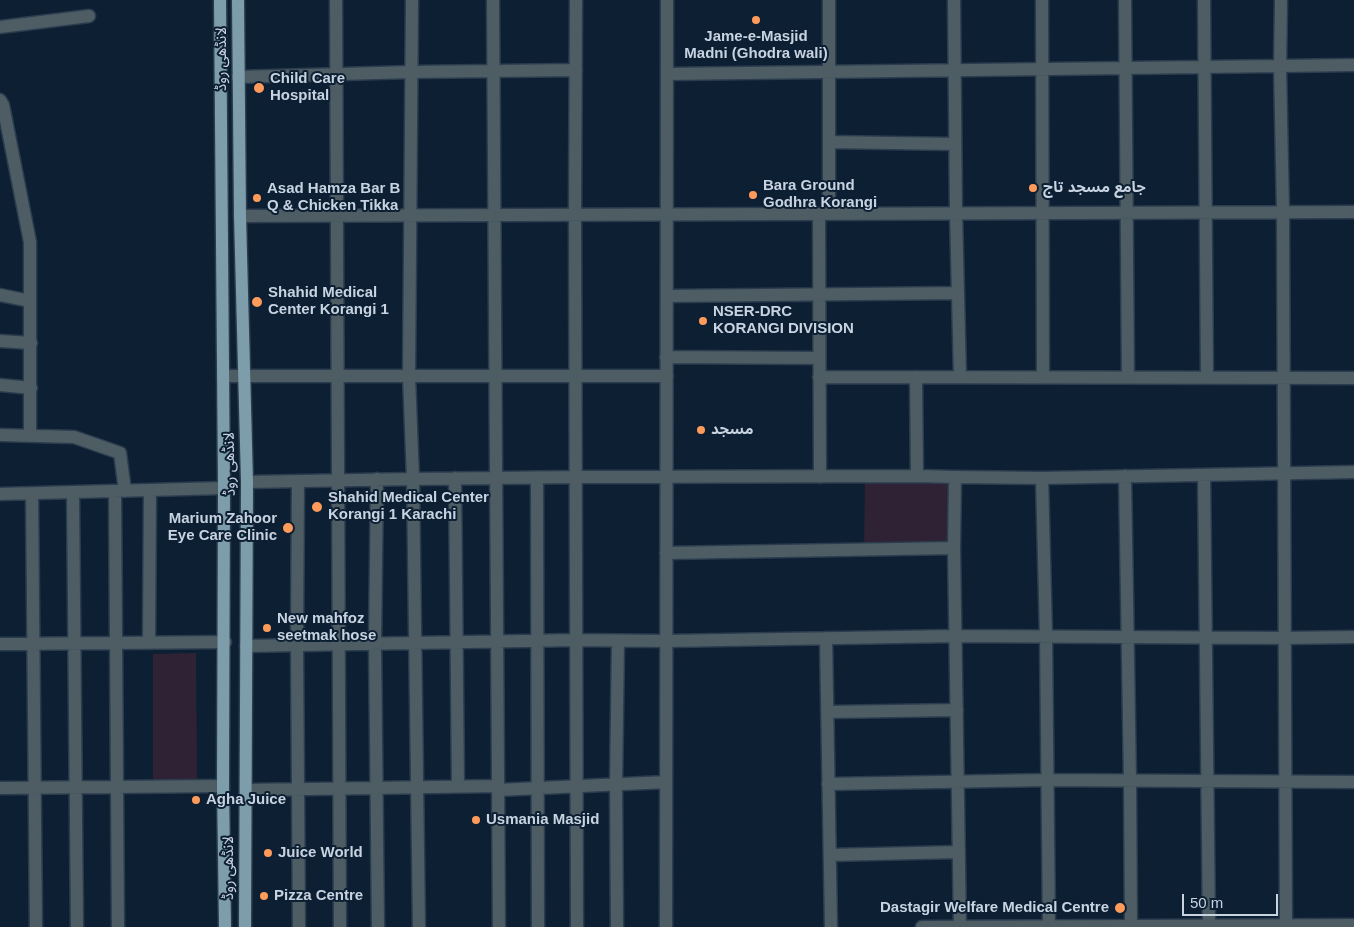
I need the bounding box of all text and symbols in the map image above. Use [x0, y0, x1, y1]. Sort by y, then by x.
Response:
marker: Jame-e-Masjid Madni (Ghodra wali) [750, 14, 762, 26]
street label: لانڈھی روڈ [213, 27, 231, 91]
place label: Jame-e-Masjid Madni (Ghodra wali) [684, 28, 828, 63]
place label: Child Care Hospital [270, 70, 345, 105]
marker: Child Care Hospital [252, 81, 266, 95]
place label: Bara Ground Godhra Korangi [763, 177, 877, 212]
place label: جامع مسجد تاج [1043, 179, 1146, 197]
place label: Asad Hamza Bar B Q & Chicken Tikka [267, 180, 400, 215]
marker: جامع مسجد تاج [1027, 182, 1039, 194]
marker: Bara Ground Godhra Korangi [747, 189, 759, 201]
marker: Asad Hamza Bar B Q & Chicken Tikka [251, 192, 263, 204]
place label: Shahid Medical Center Korangi 1 [268, 284, 389, 319]
marker: Shahid Medical Center Korangi 1 [250, 295, 264, 309]
place label: NSER-DRC KORANGI DIVISION [713, 303, 854, 338]
marker: NSER-DRC KORANGI DIVISION [697, 315, 709, 327]
place label: مسجد [711, 421, 753, 439]
marker: مسجد [695, 424, 707, 436]
street label: لانڈھی روڈ [220, 432, 240, 496]
place label: Shahid Medical Center Korangi 1 Karachi [328, 489, 489, 524]
marker: Shahid Medical Center Korangi 1 Karachi [310, 500, 324, 514]
place label: Marium Zahoor Eye Care Clinic [168, 510, 277, 545]
marker: Marium Zahoor Eye Care Clinic [281, 521, 295, 535]
place label: New mahfoz seetmak hose [277, 610, 376, 645]
marker: New mahfoz seetmak hose [261, 622, 273, 634]
place label: Agha Juice [206, 791, 286, 809]
marker: Agha Juice [190, 794, 202, 806]
place label: Usmania Masjid [486, 811, 599, 829]
marker: Usmania Masjid [470, 814, 482, 826]
street label: لانڈھی روڈ [220, 836, 238, 900]
place label: Juice World [278, 844, 363, 862]
marker: Juice World [262, 847, 274, 859]
scale bar [1184, 884, 1280, 916]
place label: Pizza Centre [274, 887, 363, 905]
marker: Pizza Centre [258, 890, 270, 902]
text: 50 m [1190, 894, 1223, 911]
place label: Dastagir Welfare Medical Centre [880, 899, 1109, 917]
marker: Dastagir Welfare Medical Centre [1113, 901, 1127, 915]

